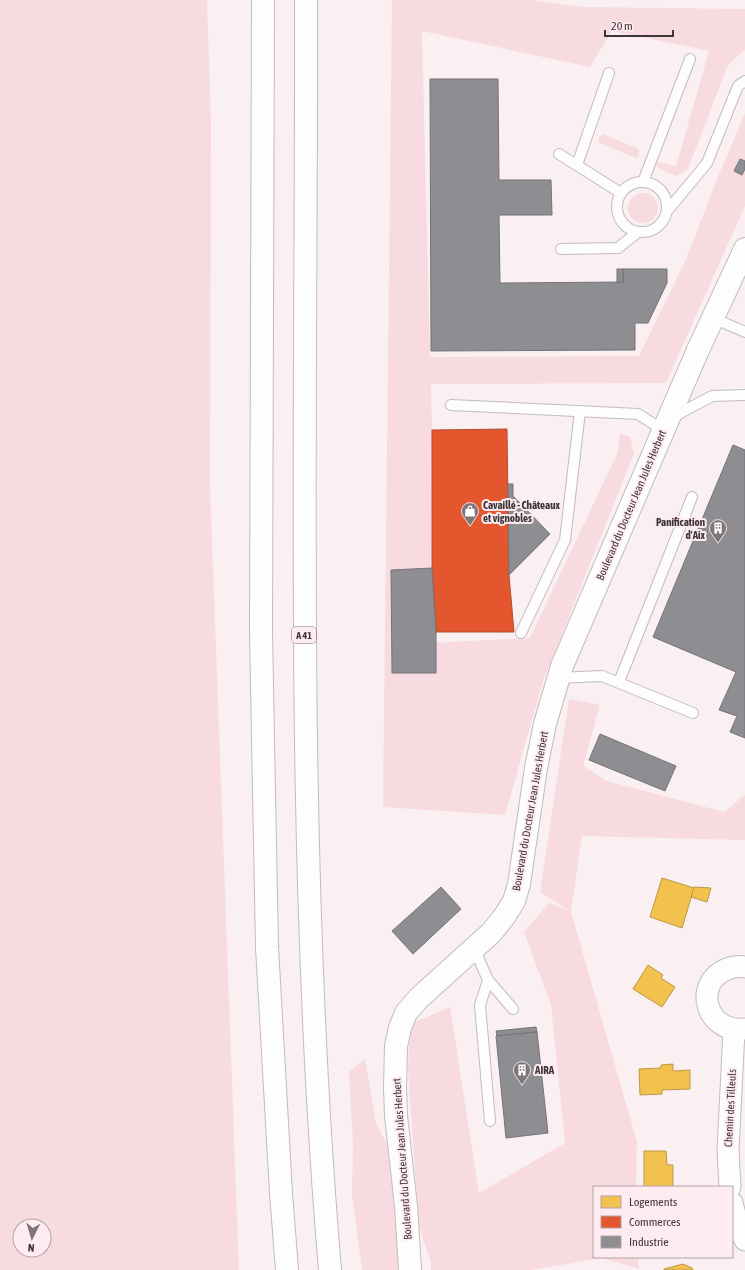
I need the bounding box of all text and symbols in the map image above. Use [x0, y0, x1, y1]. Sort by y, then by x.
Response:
scale bar [605, 12, 673, 38]
text: 20 m [611, 19, 633, 33]
street label: Boulevard du Docteur Jean Jules Herbert [594, 428, 668, 582]
place label: Cavaillé - Châteaux et vignobles [483, 499, 560, 524]
shop icon: Cavaillé - Châteaux et vignobles [460, 501, 480, 526]
place label: Panification d'Aix [656, 516, 706, 541]
building icon: Panification d'Aix [708, 518, 728, 543]
road number: A 41 [292, 627, 316, 643]
street label: Boulevard du Docteur Jean Jules Herbert [510, 730, 550, 892]
building icon: AIRA [512, 1060, 532, 1085]
place label: AIRA [534, 1064, 555, 1076]
street label: Chemin des Tilleuls [722, 1069, 738, 1147]
street label: Boulevard du Docteur Jean Jules Herbert [390, 1078, 414, 1240]
legend [593, 1186, 733, 1258]
text: Logements [629, 1195, 677, 1209]
text: Commerces [629, 1215, 680, 1229]
north arrow [12, 1218, 52, 1258]
text: Industrie [629, 1235, 669, 1249]
text: N [27, 1242, 35, 1254]

